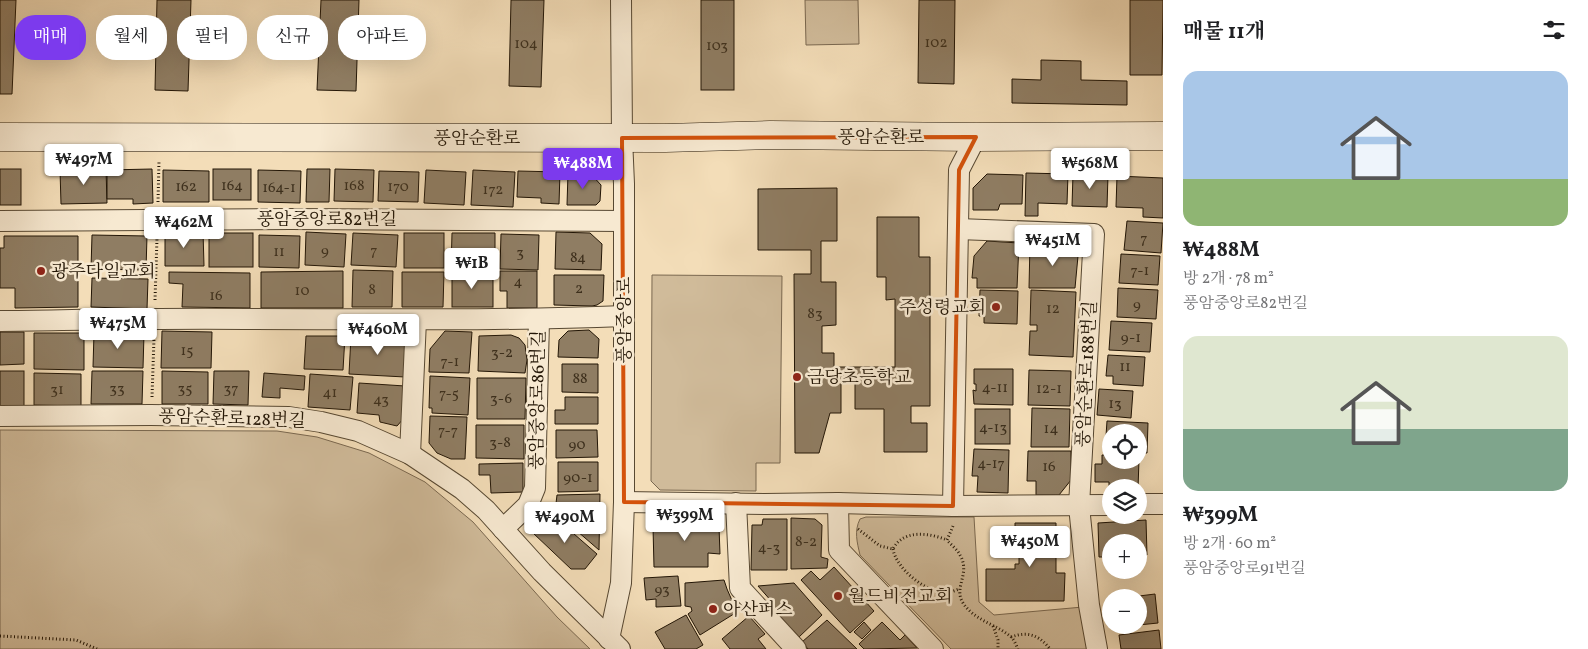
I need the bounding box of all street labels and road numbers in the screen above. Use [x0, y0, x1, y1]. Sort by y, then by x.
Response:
street label: 풍암순환로 [838, 126, 924, 151]
street label: 풍암순환로 [434, 127, 520, 152]
street label: 풍암중앙로82번길 [257, 208, 397, 233]
street label: 풍암중앙로 [613, 277, 638, 363]
street label: 풍암순환로188번길 [1071, 300, 1104, 448]
street label: 풍암중앙로86번길 [525, 330, 552, 470]
street label: 풍암순환로128번길 [158, 404, 306, 435]

